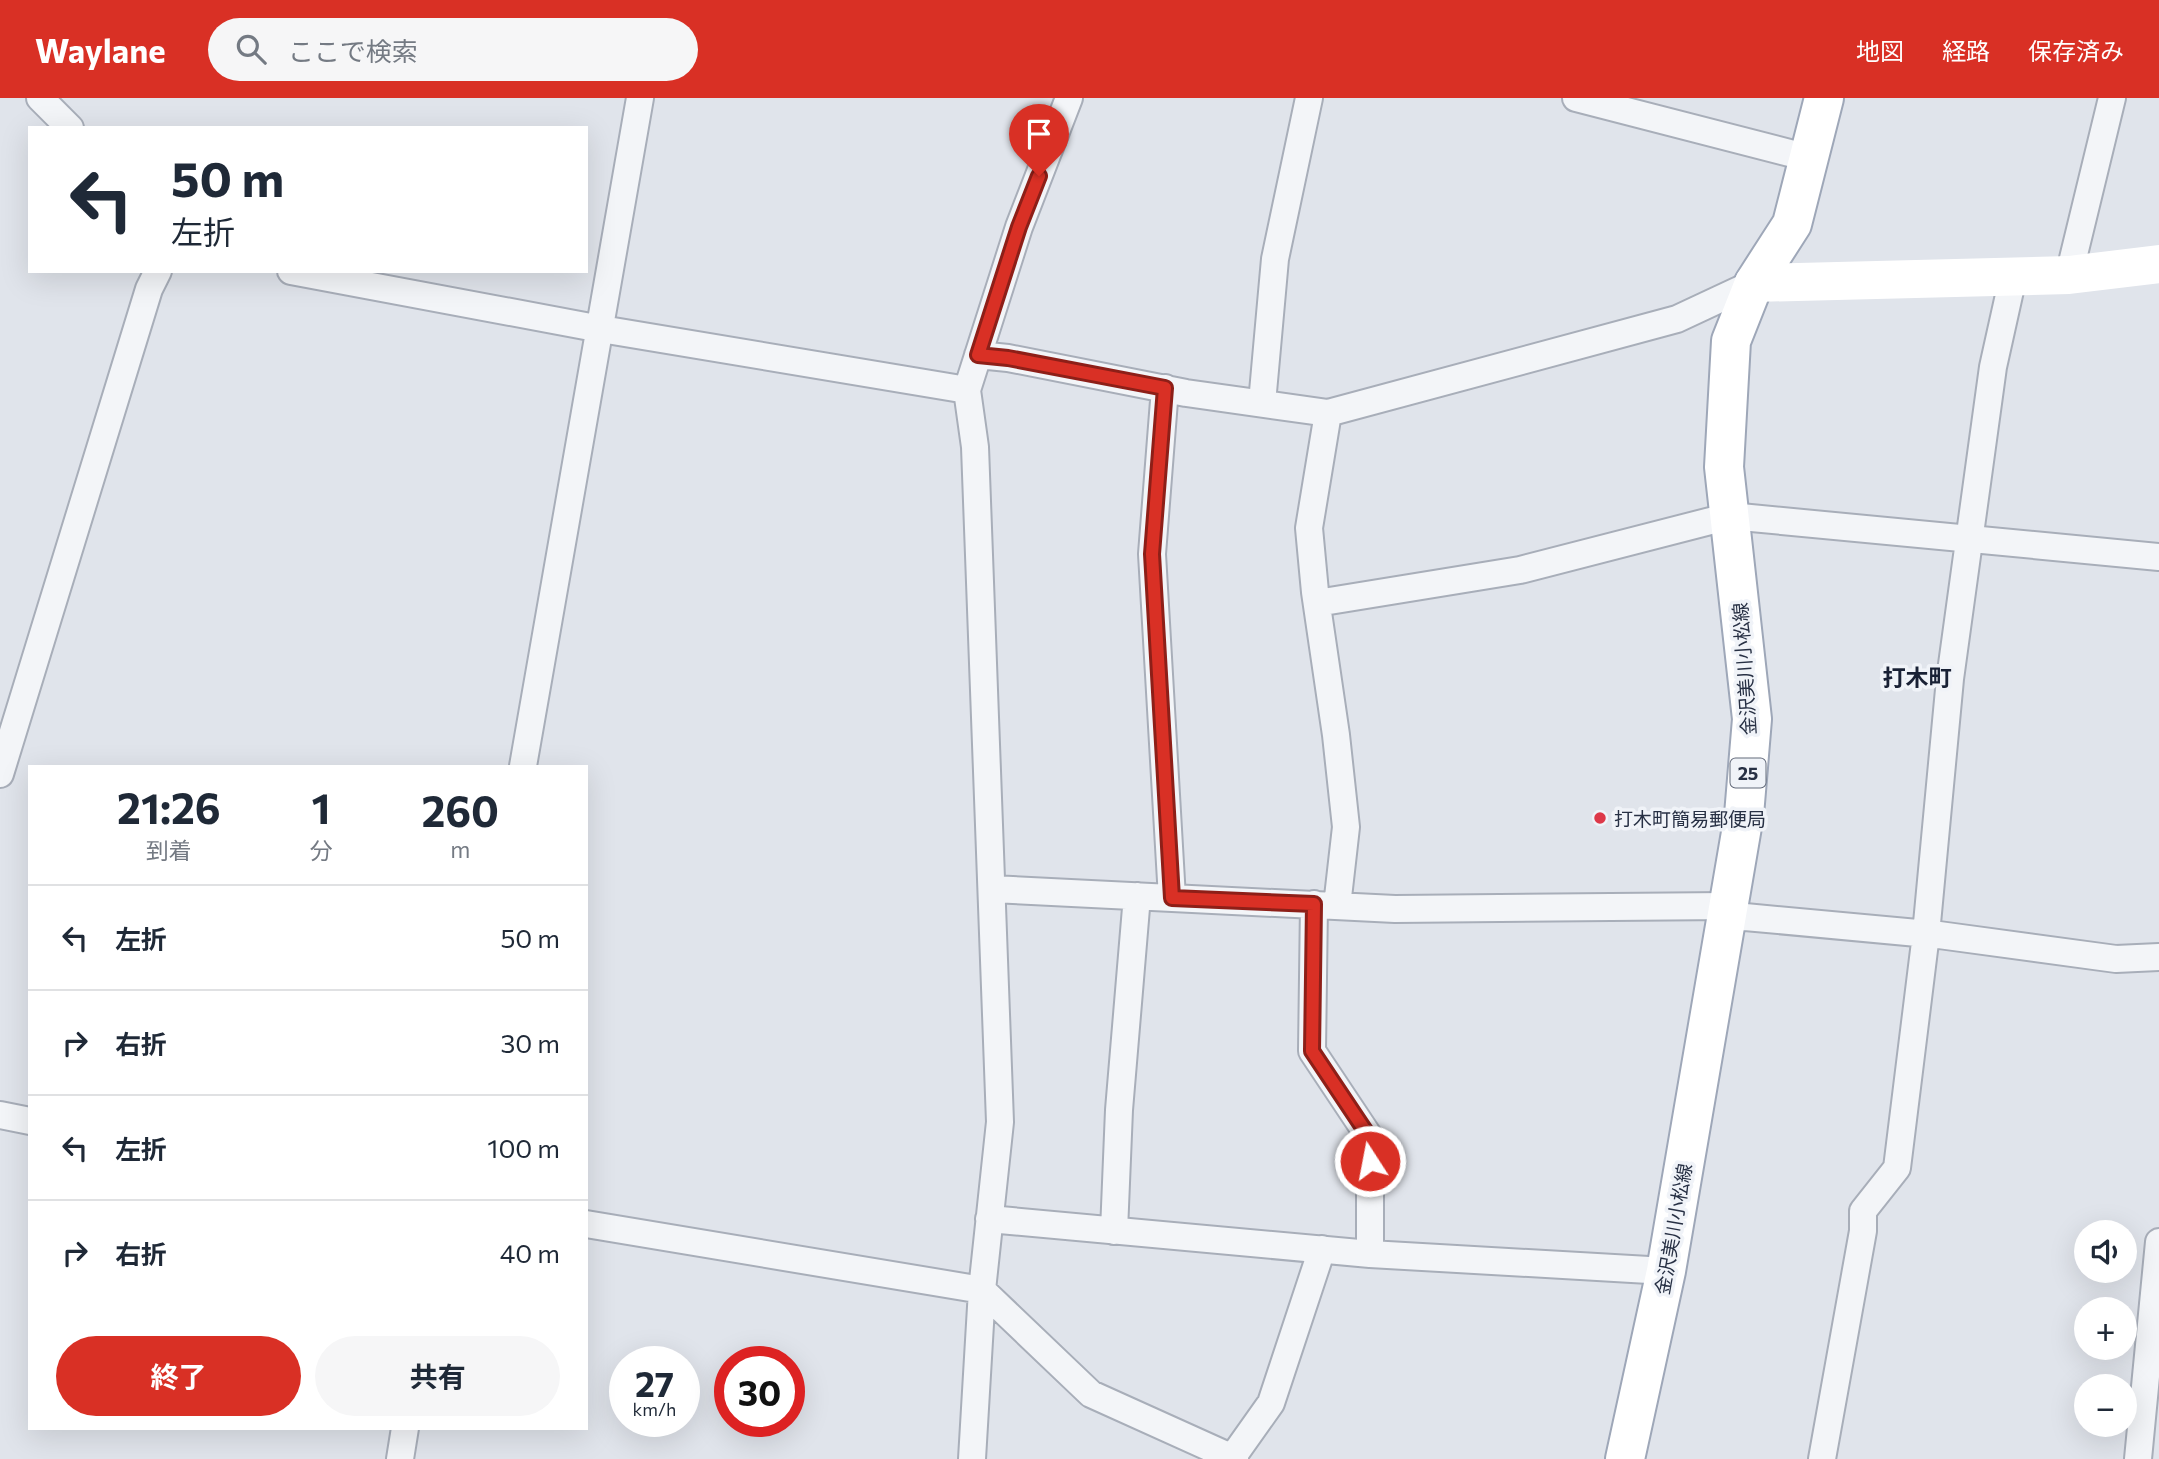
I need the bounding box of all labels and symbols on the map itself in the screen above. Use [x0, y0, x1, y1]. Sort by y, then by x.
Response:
pin [1009, 104, 1069, 176]
street label: 金沢美川小松線 [1728, 602, 1760, 736]
district label: 打木町 [1883, 663, 1952, 691]
road number: 25 [1730, 758, 1766, 788]
place label: 打木町簡易郵便局 [1614, 807, 1766, 830]
marker: 打木町簡易郵便局 [1592, 810, 1608, 826]
position arrow [1333, 1124, 1407, 1198]
street label: 金沢美川小松線 [1650, 1162, 1696, 1296]
speed limit sign: 30 [714, 1346, 805, 1437]

